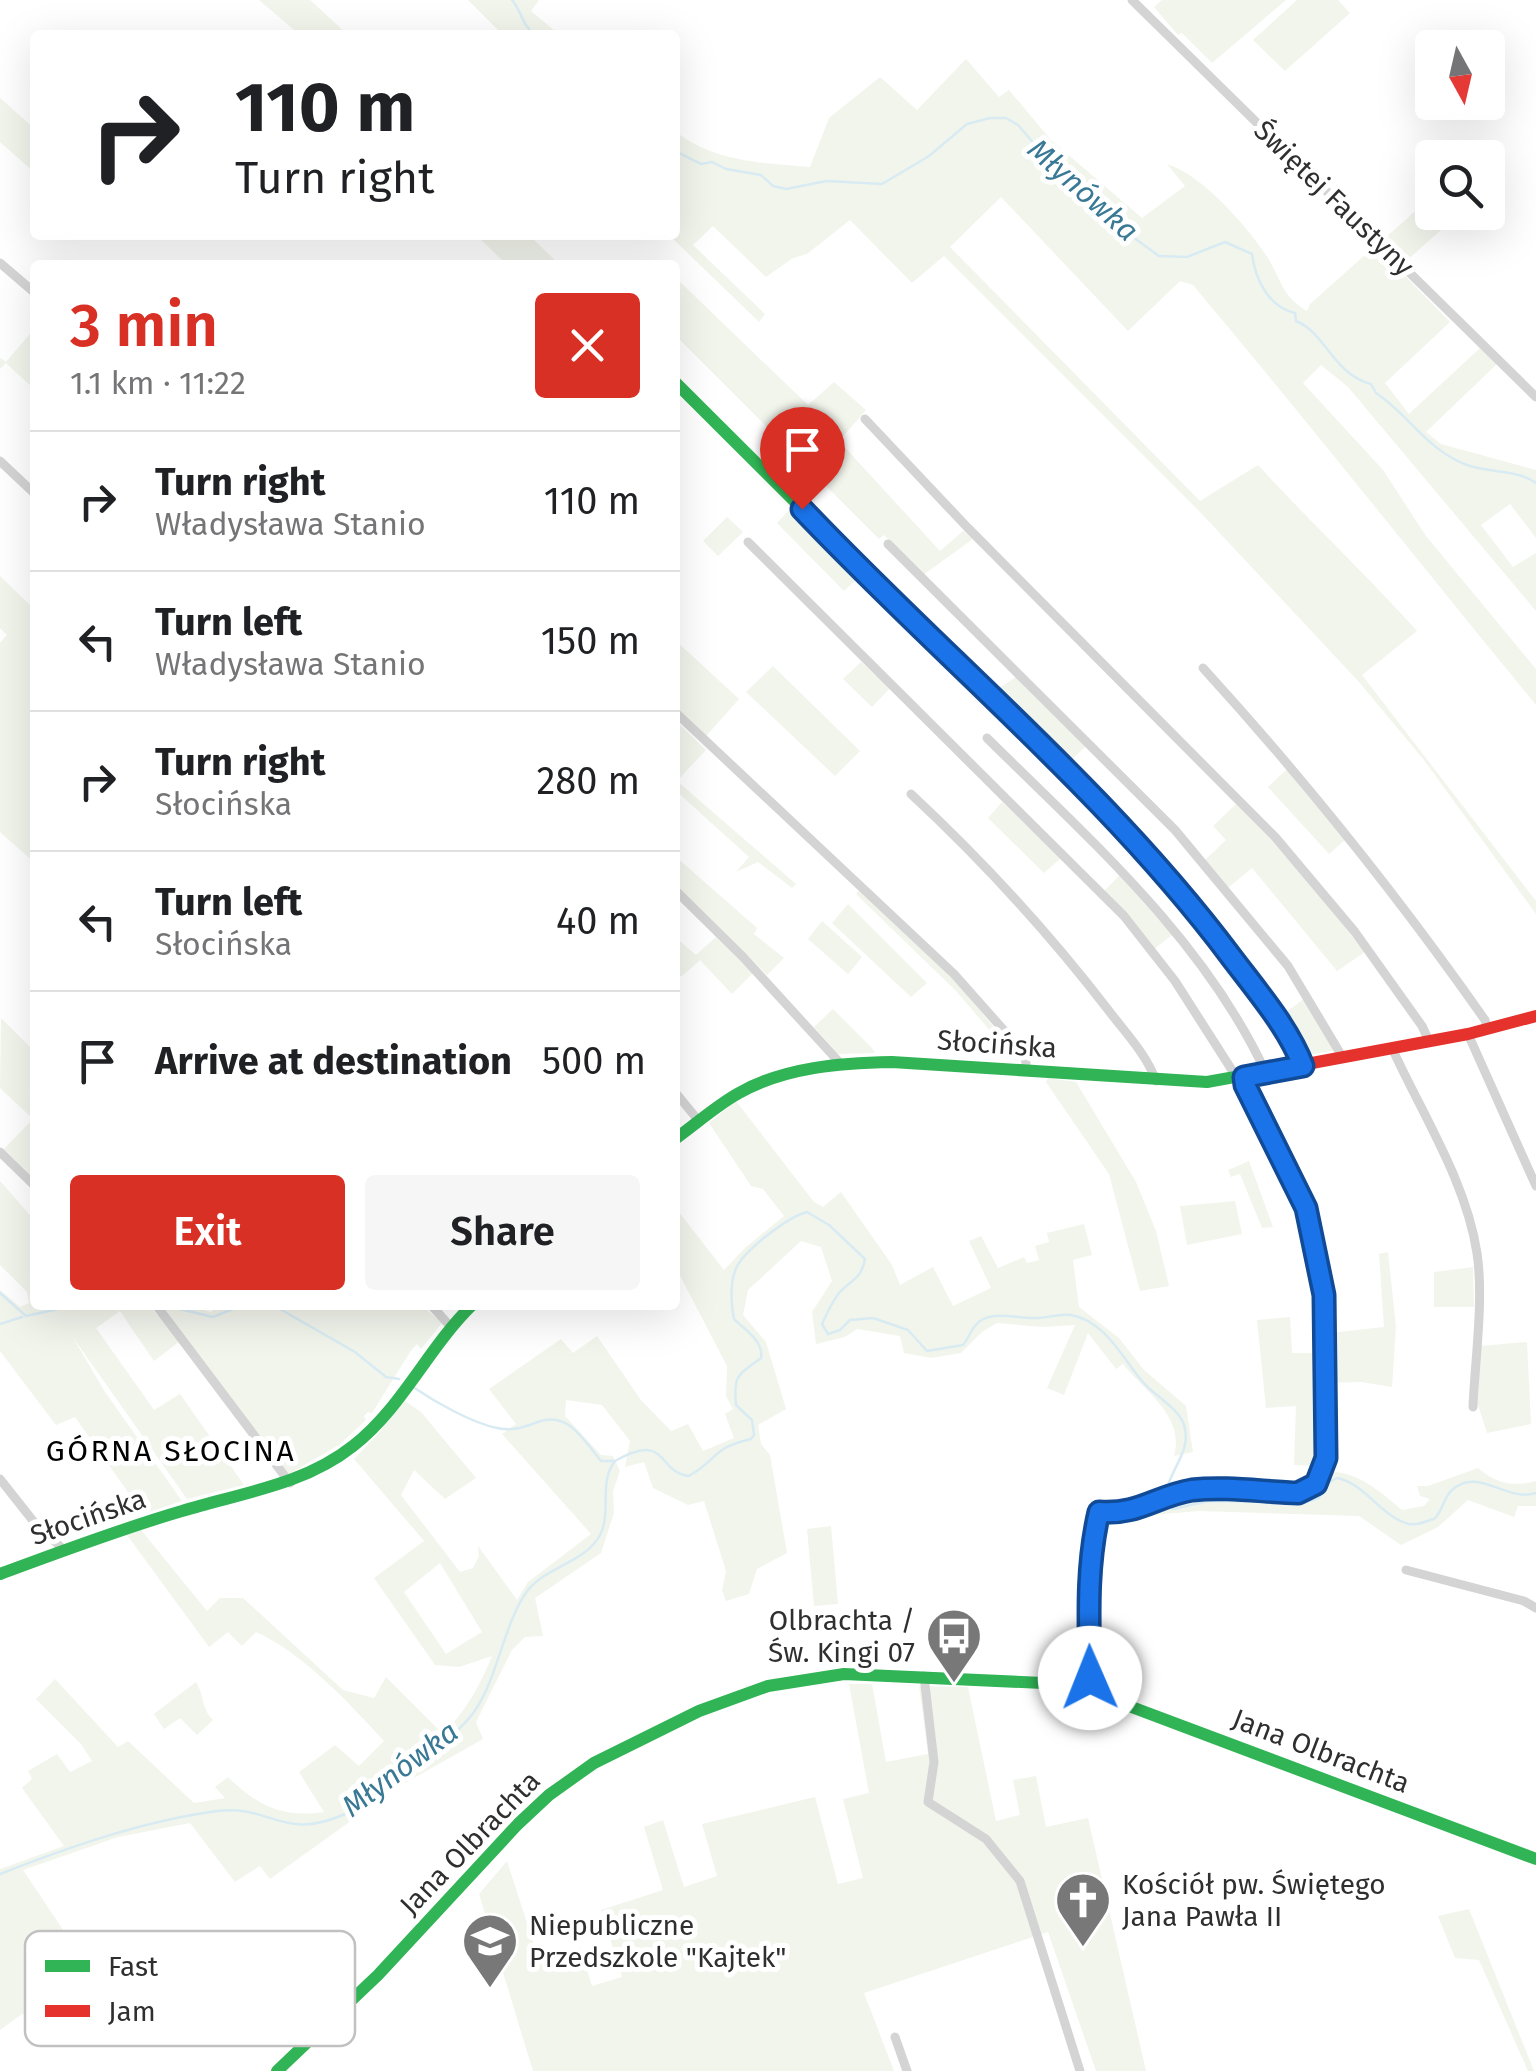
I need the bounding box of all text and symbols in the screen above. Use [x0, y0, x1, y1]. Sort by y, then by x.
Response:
north arrow [1415, 30, 1505, 120]
map controls [1415, 30, 1505, 230]
text: 110 m [235, 66, 415, 150]
icon: right [70, 70, 200, 200]
street label: Świętej Faustyny [1247, 114, 1421, 283]
water label: Młynówka [1020, 131, 1146, 249]
button: search [1415, 140, 1505, 230]
text: Turn right [235, 151, 434, 205]
text: 3 min [70, 290, 218, 362]
button: close [535, 293, 640, 398]
text: 1.1 km · 11:22 [70, 364, 246, 402]
pin [760, 407, 845, 510]
icon: arrive [775, 422, 830, 477]
text: Turn right [155, 459, 325, 505]
icon: right [70, 474, 125, 529]
text: 110 m [544, 478, 640, 524]
text: Władysława Stanio [155, 505, 426, 543]
text: Turn left [155, 599, 302, 645]
icon: left [70, 614, 125, 669]
text: 150 m [541, 618, 640, 664]
text: Władysława Stanio [155, 645, 426, 683]
text: Turn right [155, 739, 325, 785]
icon: right [70, 754, 125, 809]
text: 280 m [536, 758, 640, 804]
text: Słocińska [155, 785, 292, 823]
text: Turn left [155, 879, 302, 925]
icon: left [70, 894, 125, 949]
text: 40 m [556, 898, 640, 944]
text: Słocińska [155, 925, 292, 963]
street label: Słocińska [936, 1023, 1058, 1065]
icon: arrive [70, 1034, 125, 1089]
text: Arrive at destination [155, 1038, 512, 1084]
text: 500 m [542, 1038, 646, 1084]
button: Exit [70, 1175, 345, 1290]
button: Share [365, 1175, 640, 1290]
district label: GÓRNA SŁOCINA [46, 1433, 296, 1469]
street label: Słocińska [26, 1482, 150, 1552]
place label: Olbrachta / Św. Kingi 07 [768, 1604, 915, 1669]
bus stop icon: Olbrachta / Św. Kingi 07 [924, 1606, 984, 1685]
position arrow [1038, 1626, 1142, 1730]
street label: Jana Olbrachta [1228, 1702, 1414, 1800]
water label: Młynówka [335, 1714, 465, 1824]
street label: Jana Olbrachta [393, 1764, 547, 1922]
place label: Kościół pw. Świętego Jana Pawła II [1122, 1868, 1386, 1933]
church icon: Kościół pw. Świętego Jana Pawła II [1053, 1870, 1113, 1949]
place label: Niepubliczne Przedszkole "Kajtek" [529, 1909, 787, 1974]
school or university icon: Niepubliczne Przedszkole "Kajtek" [460, 1911, 520, 1990]
legend [25, 1931, 355, 2046]
text: Fast [108, 1950, 159, 1983]
text: Jam [108, 1995, 156, 2028]

